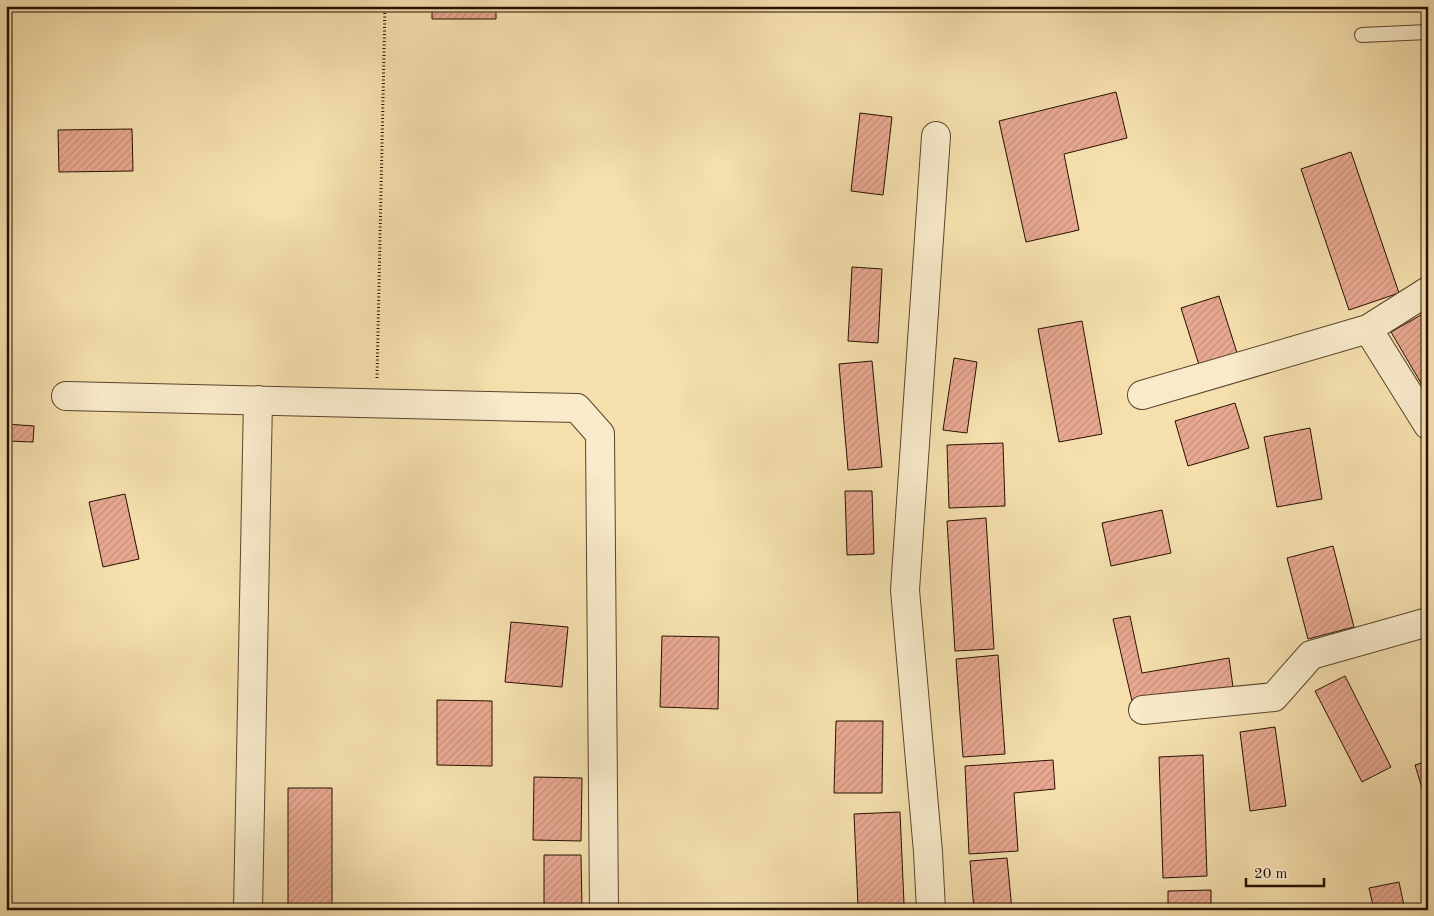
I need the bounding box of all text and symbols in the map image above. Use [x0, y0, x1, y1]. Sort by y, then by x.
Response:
scale bar [1246, 856, 1324, 888]
text: 20 m [1254, 867, 1288, 882]

